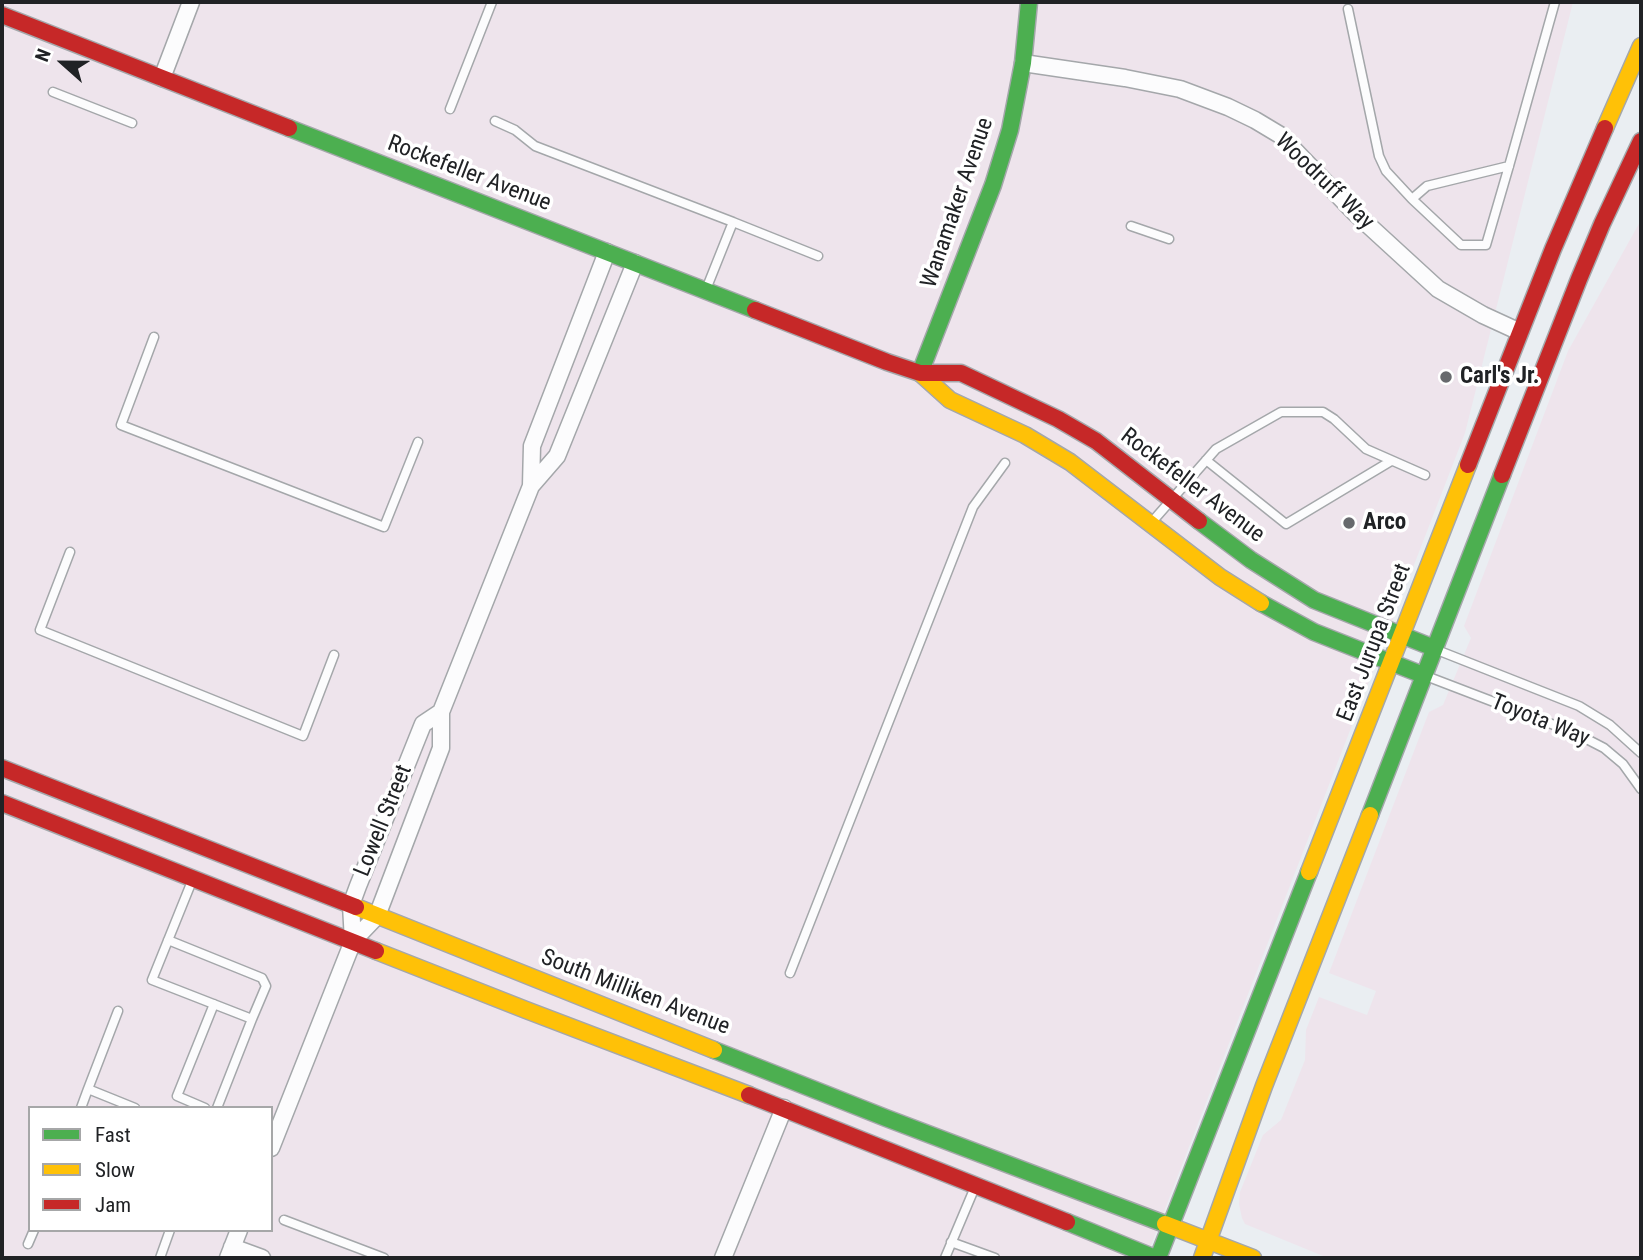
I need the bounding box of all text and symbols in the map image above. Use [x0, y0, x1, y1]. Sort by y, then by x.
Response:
north arrow [28, 28, 98, 98]
text: N [30, 46, 56, 65]
street label: Wanamaker Avenue [916, 114, 1000, 292]
street label: Woodruff Way [1269, 128, 1379, 236]
street label: Rockefeller Avenue [383, 130, 555, 218]
place label: Carl's Jr. [1460, 363, 1539, 391]
marker: Carl's Jr. [1438, 369, 1454, 385]
street label: Rockefeller Avenue [1115, 423, 1269, 549]
place label: Arco [1363, 509, 1406, 537]
marker: Arco [1341, 515, 1357, 531]
street label: East Jurupa Street [1332, 560, 1418, 726]
street label: Toyota Way [1487, 689, 1593, 753]
street label: Lowell Street [349, 761, 419, 881]
street label: South Milliken Avenue [537, 944, 733, 1042]
legend [28, 1106, 273, 1232]
text: Fast [95, 1123, 131, 1147]
text: Slow [95, 1158, 135, 1182]
text: Jam [95, 1193, 131, 1217]

